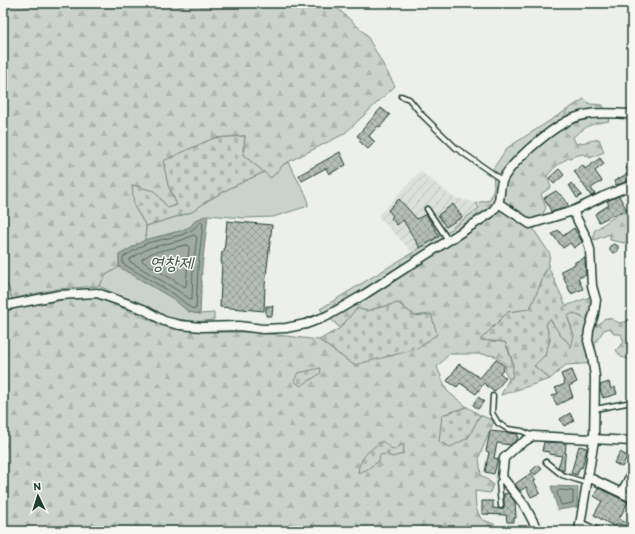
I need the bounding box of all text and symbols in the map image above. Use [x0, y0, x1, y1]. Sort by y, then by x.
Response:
water label: 영창제 [149, 252, 195, 274]
north arrow [18, 476, 58, 516]
text: N [33, 480, 42, 493]

